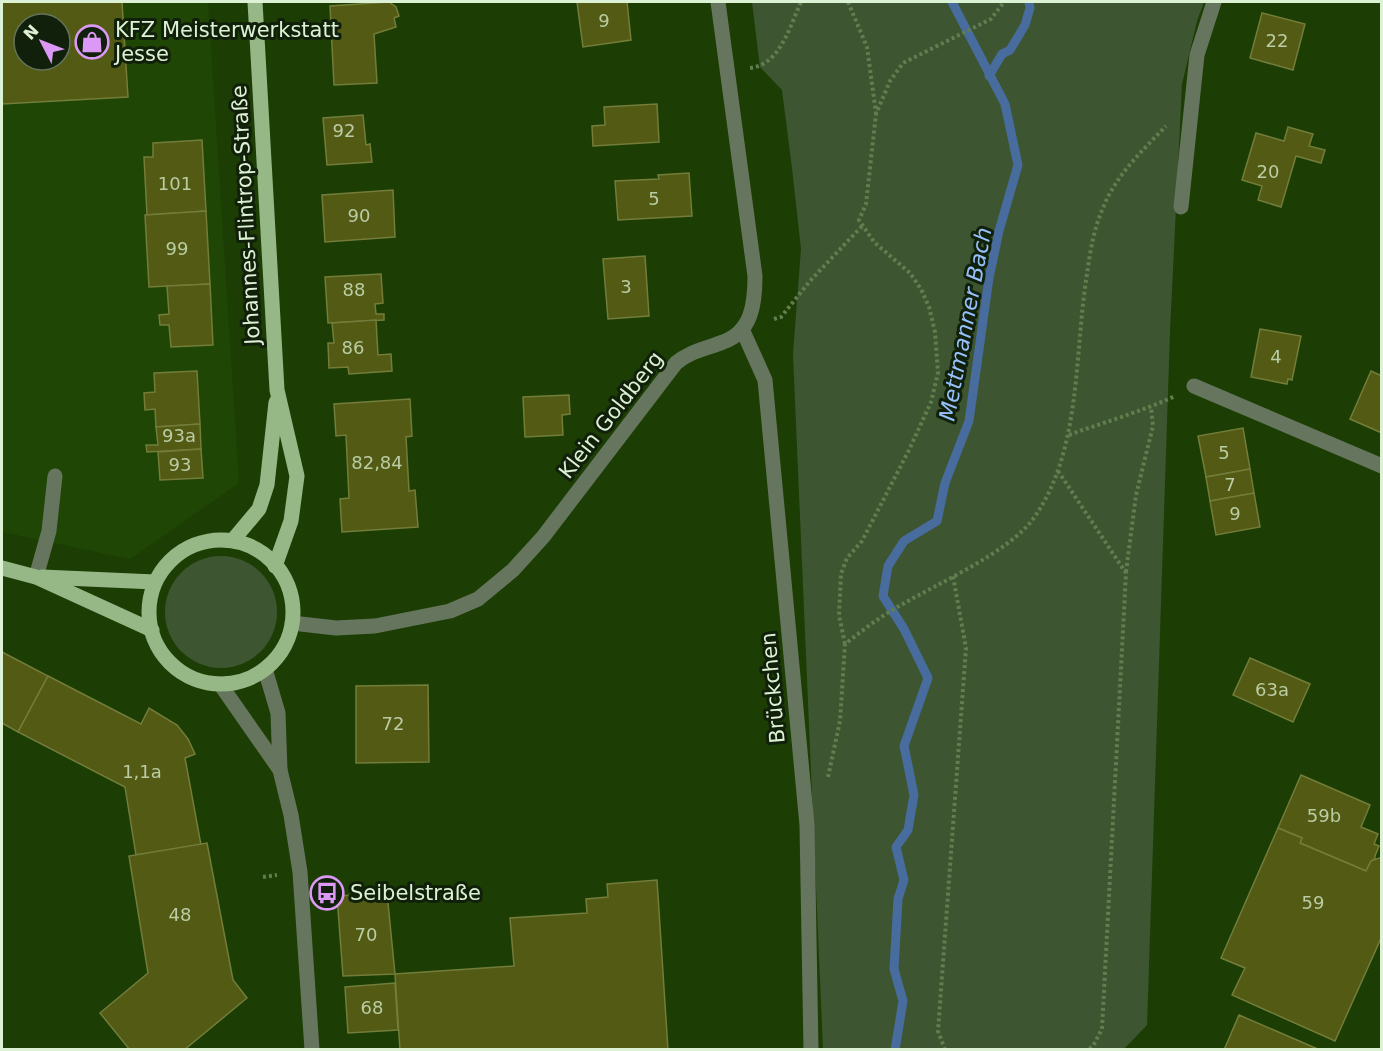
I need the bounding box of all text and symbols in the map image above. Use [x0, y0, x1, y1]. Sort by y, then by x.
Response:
house number: 9 [598, 10, 610, 31]
north arrow [12, 12, 72, 72]
place label: KFZ Meisterwerkstatt Jesse [113, 18, 339, 66]
text: N [20, 21, 43, 44]
shop icon: KFZ Meisterwerkstatt Jesse [74, 24, 110, 60]
house number: 22 [1266, 30, 1288, 51]
street label: Johannes-Flintrop-Straße [227, 85, 265, 347]
house number: 92 [333, 120, 355, 141]
house number: 20 [1257, 161, 1279, 182]
house number: 101 [158, 173, 192, 194]
house number: 5 [648, 188, 660, 209]
house number: 90 [348, 205, 370, 226]
water label: Mettmanner Bach [934, 225, 997, 423]
house number: 99 [166, 238, 188, 259]
house number: 3 [620, 276, 632, 297]
house number: 88 [343, 279, 365, 300]
house number: 86 [342, 337, 364, 358]
house number: 4 [1270, 346, 1282, 367]
street label: Klein Goldberg [554, 347, 668, 483]
house number: 93a [162, 425, 196, 446]
house number: 5 [1218, 442, 1230, 463]
house number: 82,84 [351, 452, 403, 473]
house number: 93 [169, 454, 191, 475]
house number: 7 [1224, 474, 1236, 495]
house number: 9 [1229, 503, 1241, 524]
street label: Brückchen [756, 632, 790, 744]
house number: 63a [1255, 679, 1289, 700]
house number: 72 [382, 713, 404, 734]
house number: 1,1a [122, 761, 162, 782]
house number: 59b [1307, 805, 1341, 826]
bus stop icon: Seibelstraße [309, 875, 345, 911]
place label: Seibelstraße [350, 881, 481, 905]
house number: 59 [1302, 892, 1324, 913]
house number: 48 [169, 904, 191, 925]
house number: 70 [355, 924, 377, 945]
house number: 68 [361, 997, 383, 1018]

